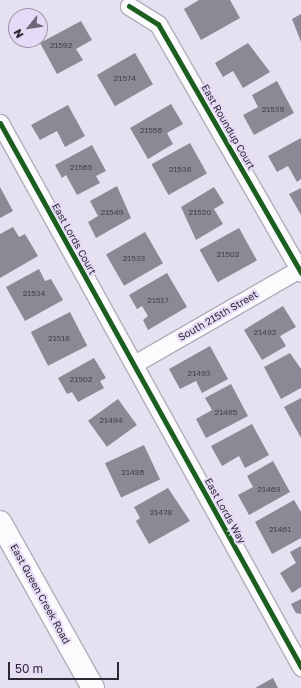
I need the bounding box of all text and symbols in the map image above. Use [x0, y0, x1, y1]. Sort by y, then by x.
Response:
north arrow [8, 8, 48, 48]
text: N [10, 27, 26, 41]
house number: 21592 [50, 41, 72, 51]
house number: 21574 [114, 74, 136, 84]
street label: East Roundup Court [199, 82, 257, 172]
house number: 21539 [262, 105, 284, 115]
house number: 21556 [140, 126, 162, 136]
house number: 21565 [70, 163, 92, 173]
house number: 21538 [169, 165, 191, 175]
street label: East Lords Court [49, 201, 99, 277]
house number: 21549 [101, 208, 123, 218]
house number: 21520 [189, 208, 211, 218]
house number: 21502 [217, 250, 239, 260]
house number: 21533 [123, 254, 145, 264]
street label: South 215th Street [176, 288, 260, 344]
house number: 21534 [23, 289, 45, 299]
house number: 21517 [147, 296, 169, 306]
house number: 21492 [254, 328, 276, 338]
house number: 21518 [48, 334, 70, 344]
house number: 21493 [188, 369, 210, 379]
house number: 21502 [70, 375, 92, 385]
house number: 21485 [215, 408, 237, 418]
house number: 21494 [99, 416, 123, 426]
house number: 21486 [121, 468, 145, 478]
street label: East Lords Way [202, 476, 248, 546]
house number: 21469 [257, 485, 281, 495]
house number: 21478 [150, 508, 172, 518]
house number: 21461 [269, 525, 291, 535]
street label: East Queen Creek Road [8, 542, 72, 646]
scale bar [10, 654, 121, 680]
text: 50 m [15, 661, 43, 676]

